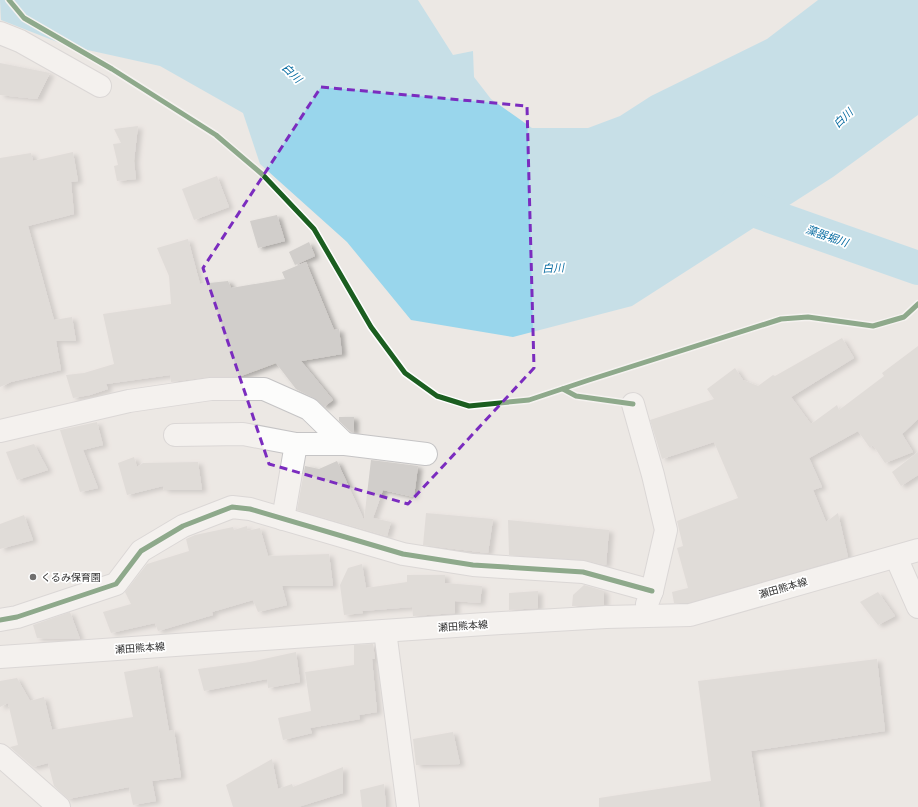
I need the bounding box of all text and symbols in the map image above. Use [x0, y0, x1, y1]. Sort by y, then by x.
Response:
water label: 白川 [279, 60, 306, 87]
water label: 白川 [830, 104, 857, 131]
water label: 藻器堀川 [804, 221, 851, 251]
water label: 白川 [542, 259, 565, 277]
place label: くるみ保育園 [41, 570, 101, 585]
marker: くるみ保育園 [28, 572, 38, 582]
street label: 瀬田熊本線 [757, 574, 809, 602]
street label: 瀬田熊本線 [438, 617, 488, 635]
street label: 瀬田熊本線 [115, 639, 165, 657]

